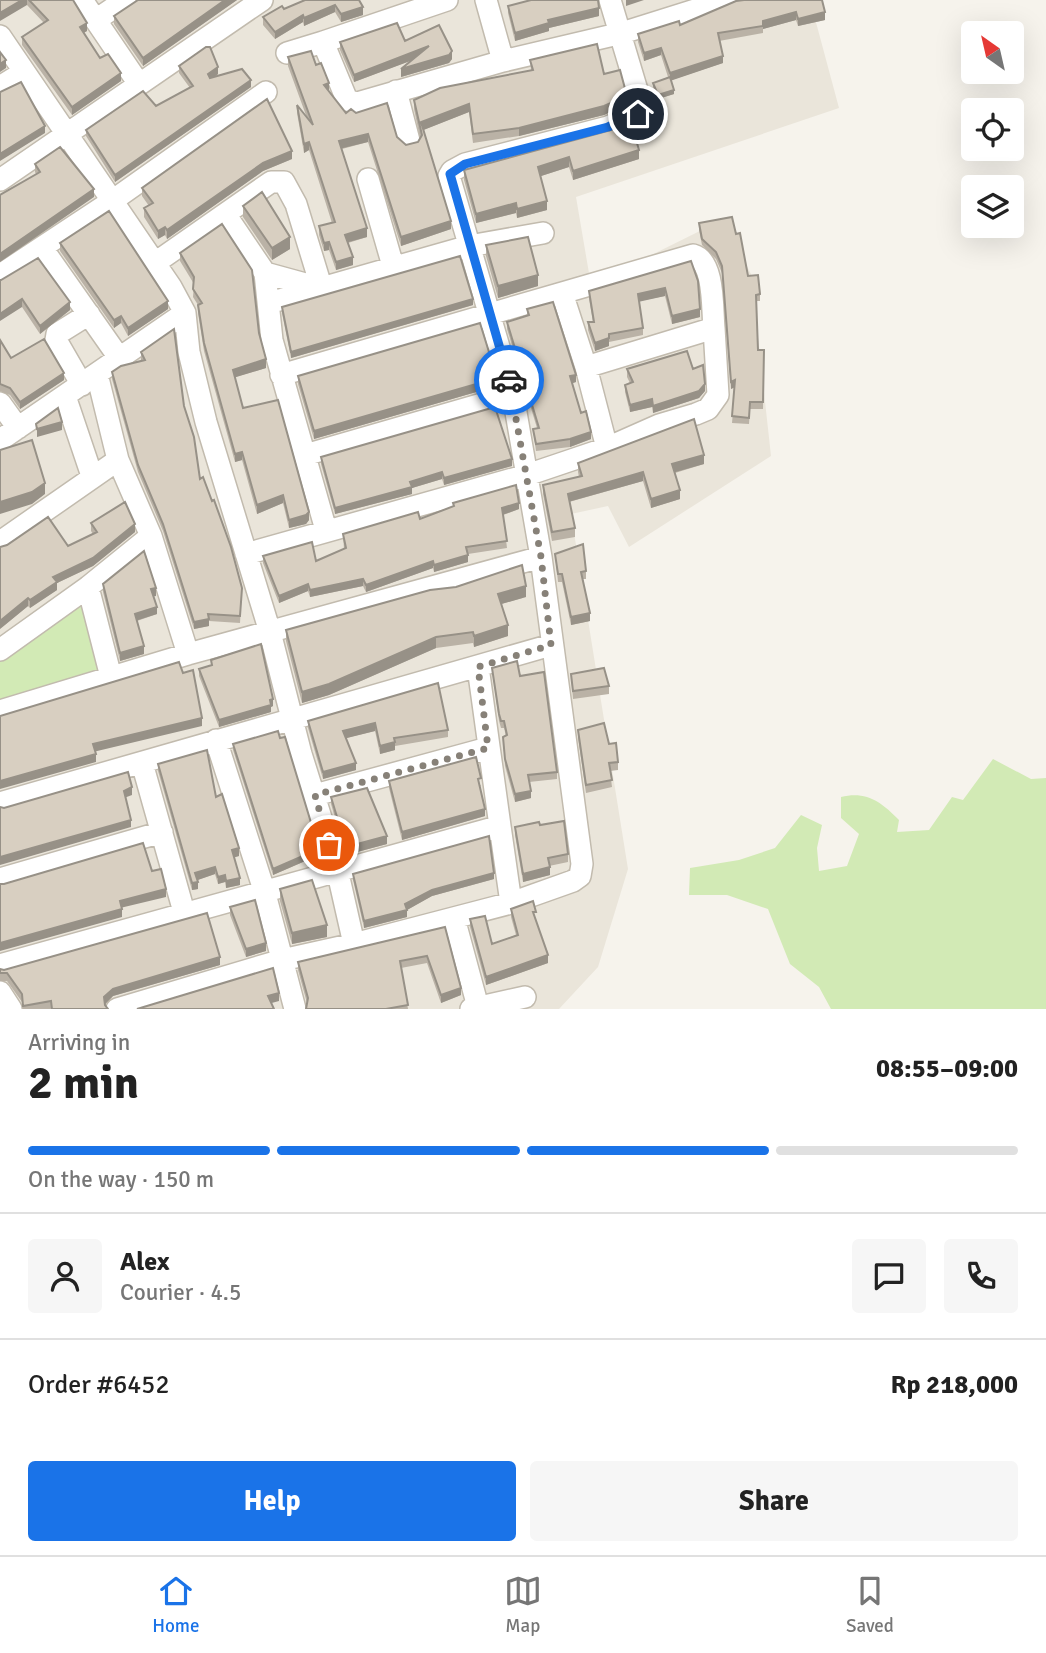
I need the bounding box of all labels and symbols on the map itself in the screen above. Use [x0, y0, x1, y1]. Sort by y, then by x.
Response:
north arrow [961, 21, 1024, 84]
pin [608, 84, 668, 144]
courier [474, 345, 544, 415]
pin [299, 815, 359, 875]

